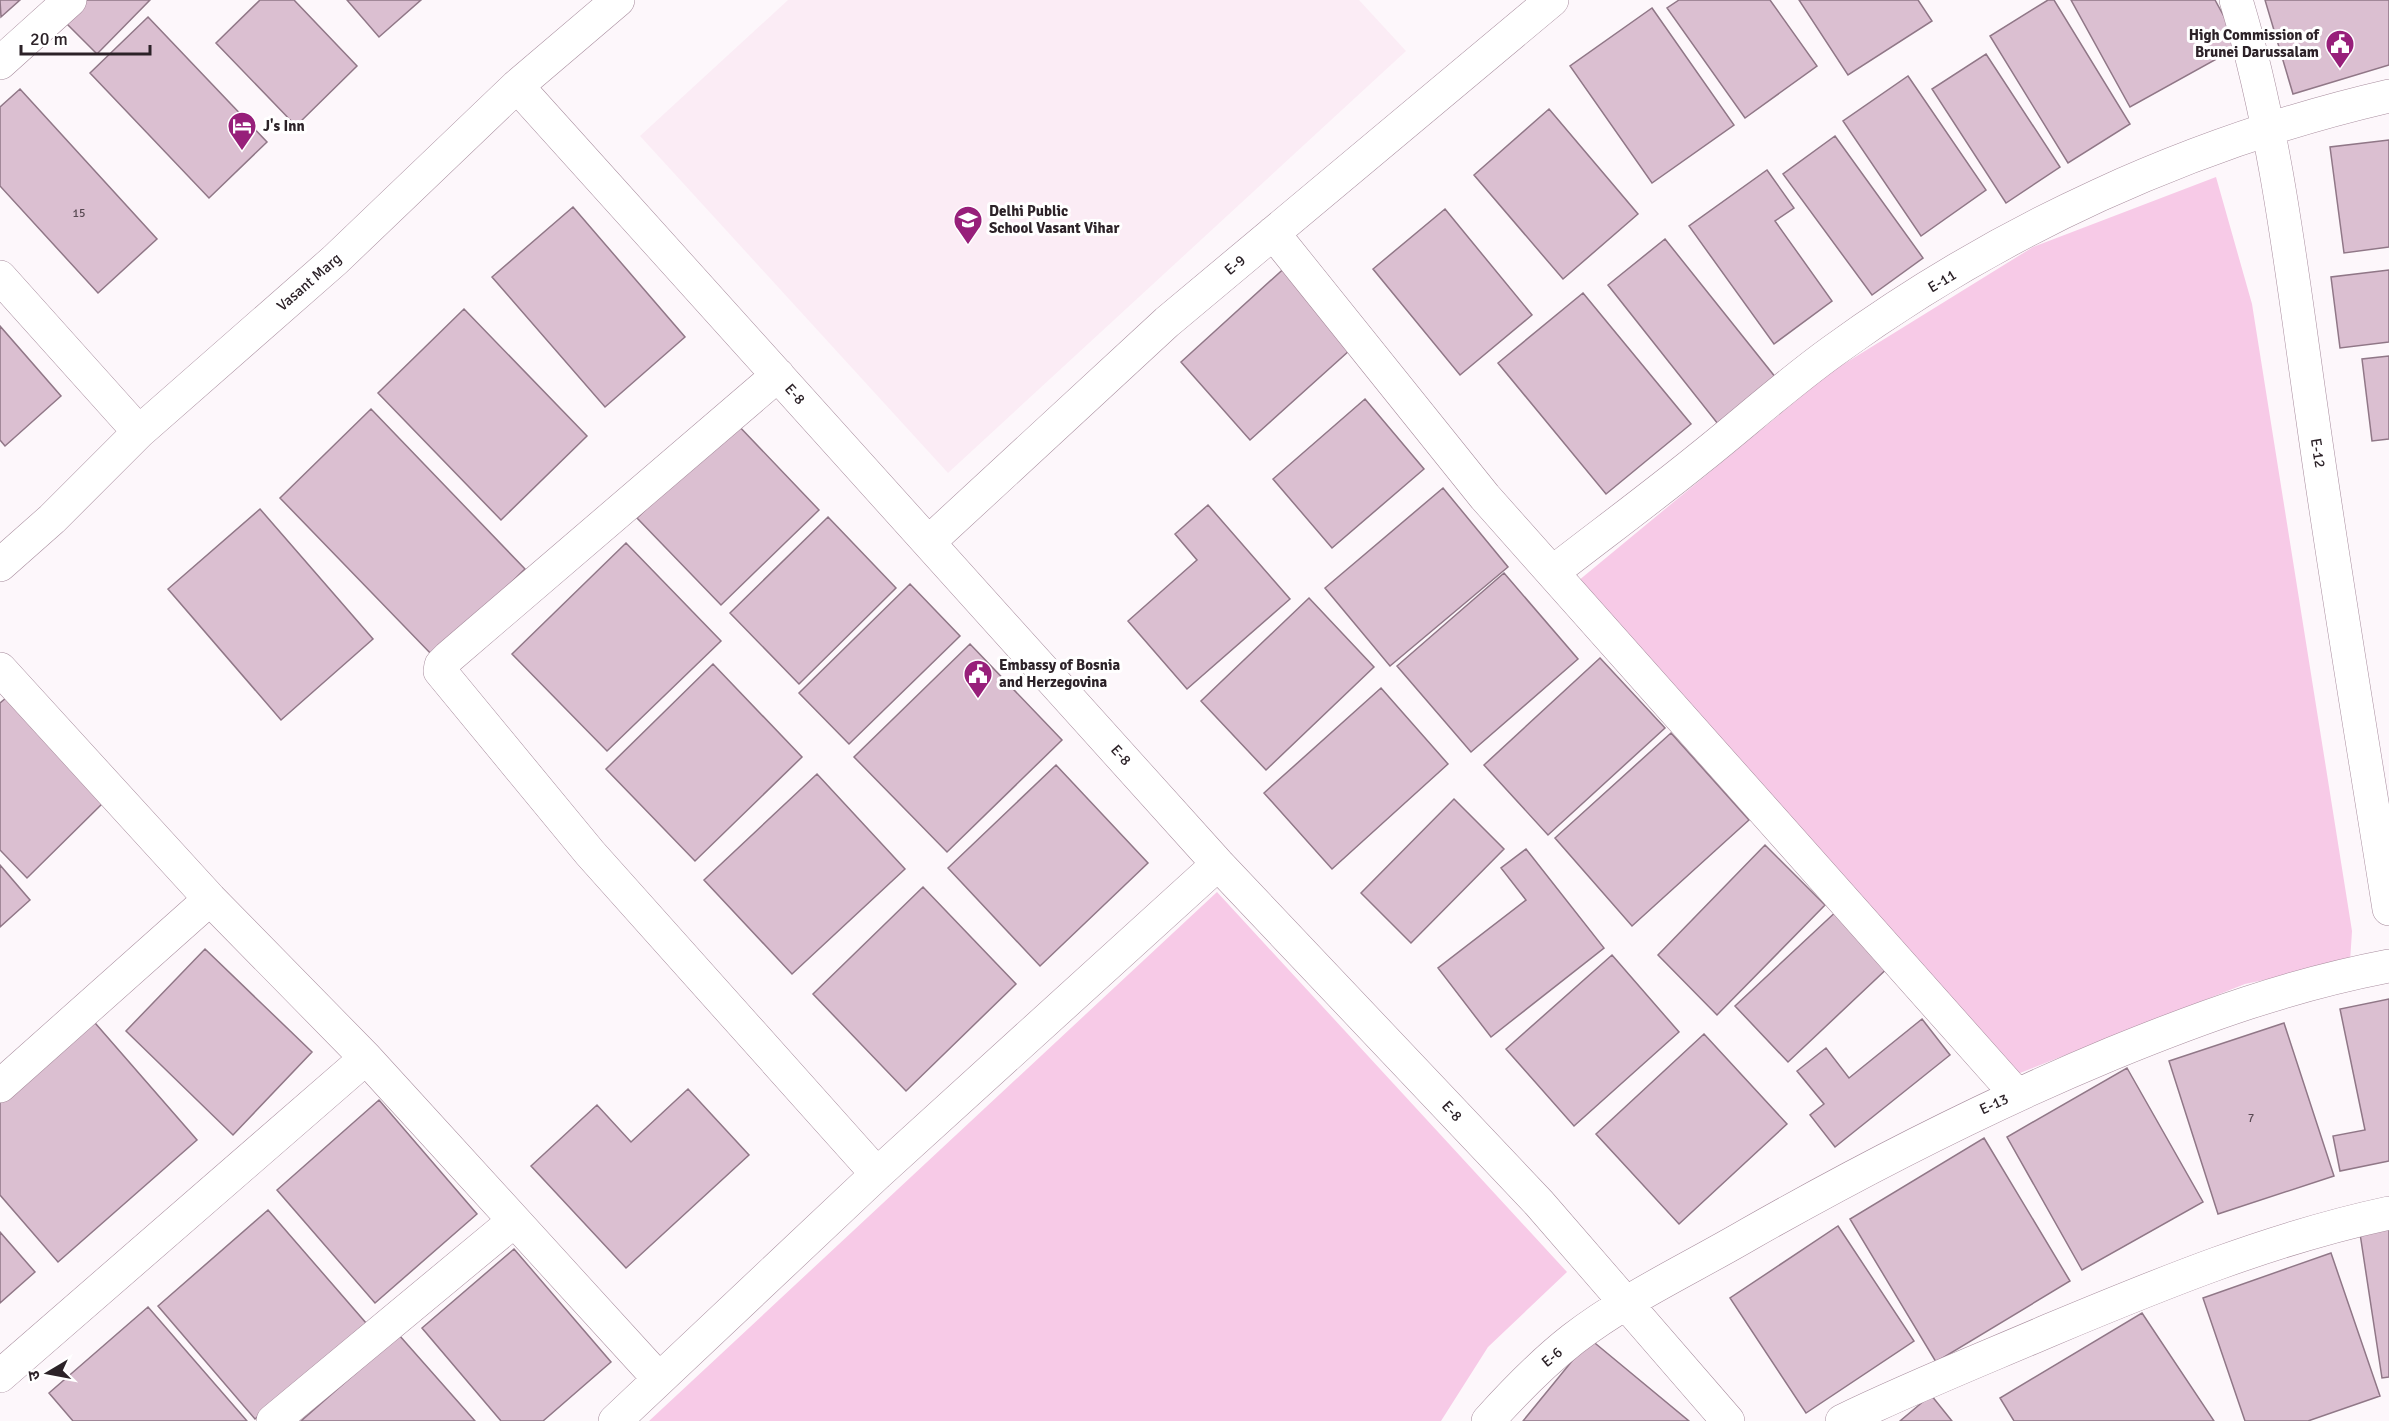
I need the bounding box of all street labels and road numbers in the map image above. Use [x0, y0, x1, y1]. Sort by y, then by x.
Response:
street label: Vasant Marg [273, 249, 345, 315]
street label: E-9 [1221, 251, 1249, 279]
street label: E-11 [1925, 266, 1959, 296]
street label: E-8 [781, 380, 809, 408]
street label: E-12 [2307, 437, 2329, 469]
street label: E-8 [1107, 741, 1135, 769]
street label: E-13 [1977, 1090, 2011, 1118]
street label: E-8 [1438, 1097, 1466, 1125]
street label: E-6 [1538, 1343, 1566, 1371]

